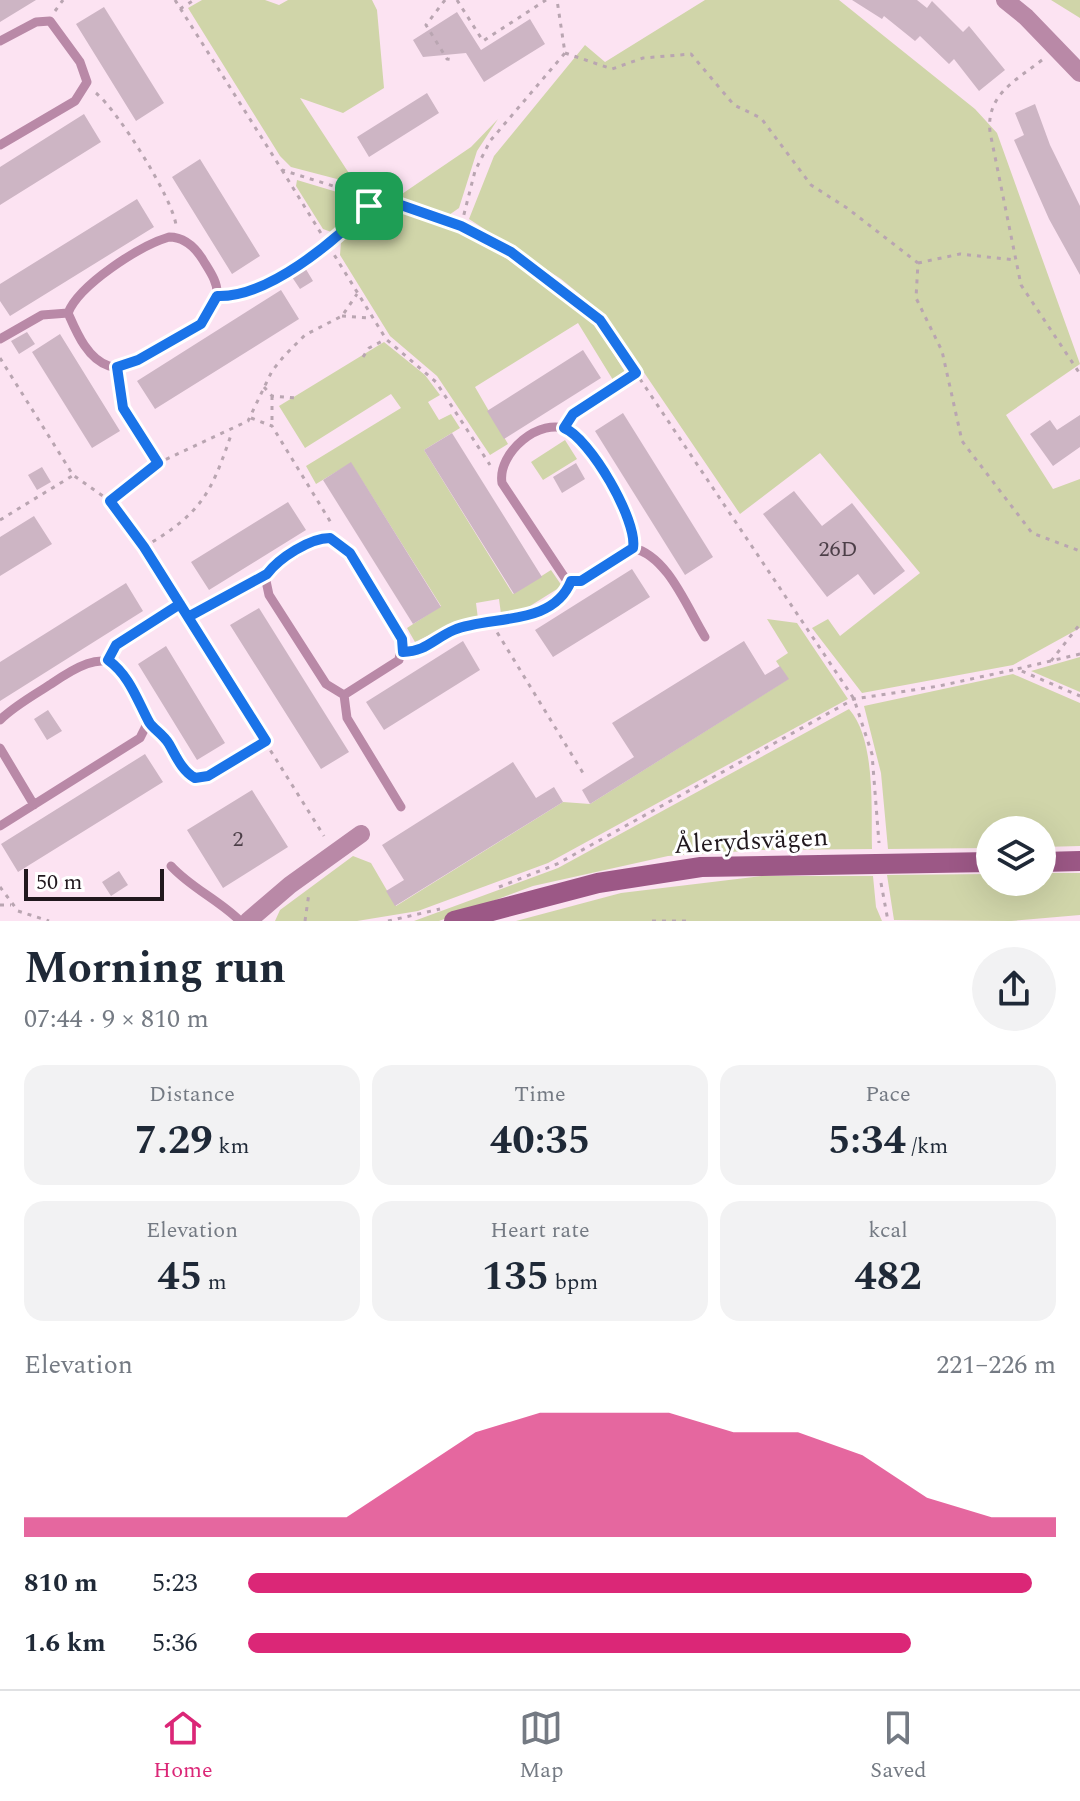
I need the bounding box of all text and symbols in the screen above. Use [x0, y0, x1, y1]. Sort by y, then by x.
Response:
pin [335, 172, 403, 240]
icon: arrive [347, 184, 391, 228]
house number: 26D [818, 533, 858, 566]
map controls [976, 816, 1056, 896]
button: layers [976, 816, 1056, 896]
street label: Ålerydsvägen [673, 817, 829, 865]
house number: 2 [232, 823, 244, 856]
scale bar [24, 865, 164, 901]
text: 50 m [36, 866, 82, 899]
text: Morning run [24, 935, 286, 1002]
button: share [972, 947, 1056, 1031]
text: 07:44 · 9 × 810 m [24, 999, 209, 1039]
text: Distance [149, 1078, 235, 1111]
text: Time [514, 1078, 566, 1111]
text: Pace [865, 1078, 911, 1111]
text: 7.29 [135, 1111, 213, 1172]
text: 40:35 [490, 1111, 590, 1172]
text: 5:34 [828, 1111, 906, 1172]
text: km [213, 1130, 249, 1163]
text: /km [906, 1130, 948, 1163]
text: Elevation [146, 1214, 238, 1247]
text: Heart rate [490, 1214, 590, 1247]
text: kcal [868, 1214, 908, 1247]
text: 45 [157, 1247, 202, 1308]
text: 135 [482, 1247, 549, 1308]
text: 482 [854, 1247, 922, 1308]
text: m [202, 1266, 227, 1299]
text: bpm [549, 1266, 598, 1299]
text: Elevation [24, 1345, 133, 1385]
text: 221–226 m [936, 1345, 1056, 1385]
text: 810 m [24, 1563, 98, 1603]
text: 5:23 [152, 1563, 198, 1603]
text: 1.6 km [24, 1623, 106, 1663]
text: 5:36 [152, 1623, 198, 1663]
tab: Home [153, 1706, 213, 1787]
tab: Map [519, 1706, 564, 1787]
tab: Saved [870, 1706, 927, 1787]

